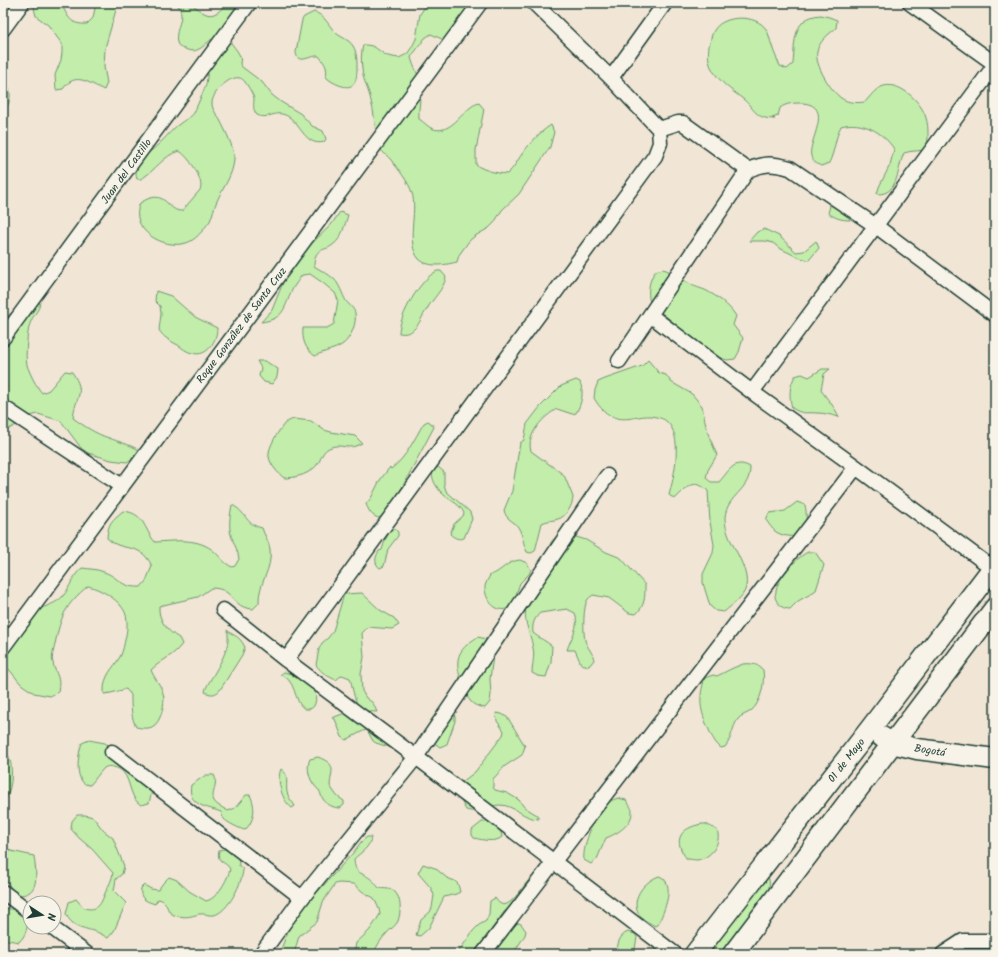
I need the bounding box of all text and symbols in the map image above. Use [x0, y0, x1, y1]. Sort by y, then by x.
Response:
street label: Juan del Castillo [97, 135, 157, 208]
street label: Roque González de Santa Cruz [192, 263, 292, 388]
street label: 01 de Mayo [824, 734, 870, 787]
street label: Bogotá [913, 740, 949, 763]
north arrow [22, 895, 62, 935]
text: N [41, 912, 60, 922]

